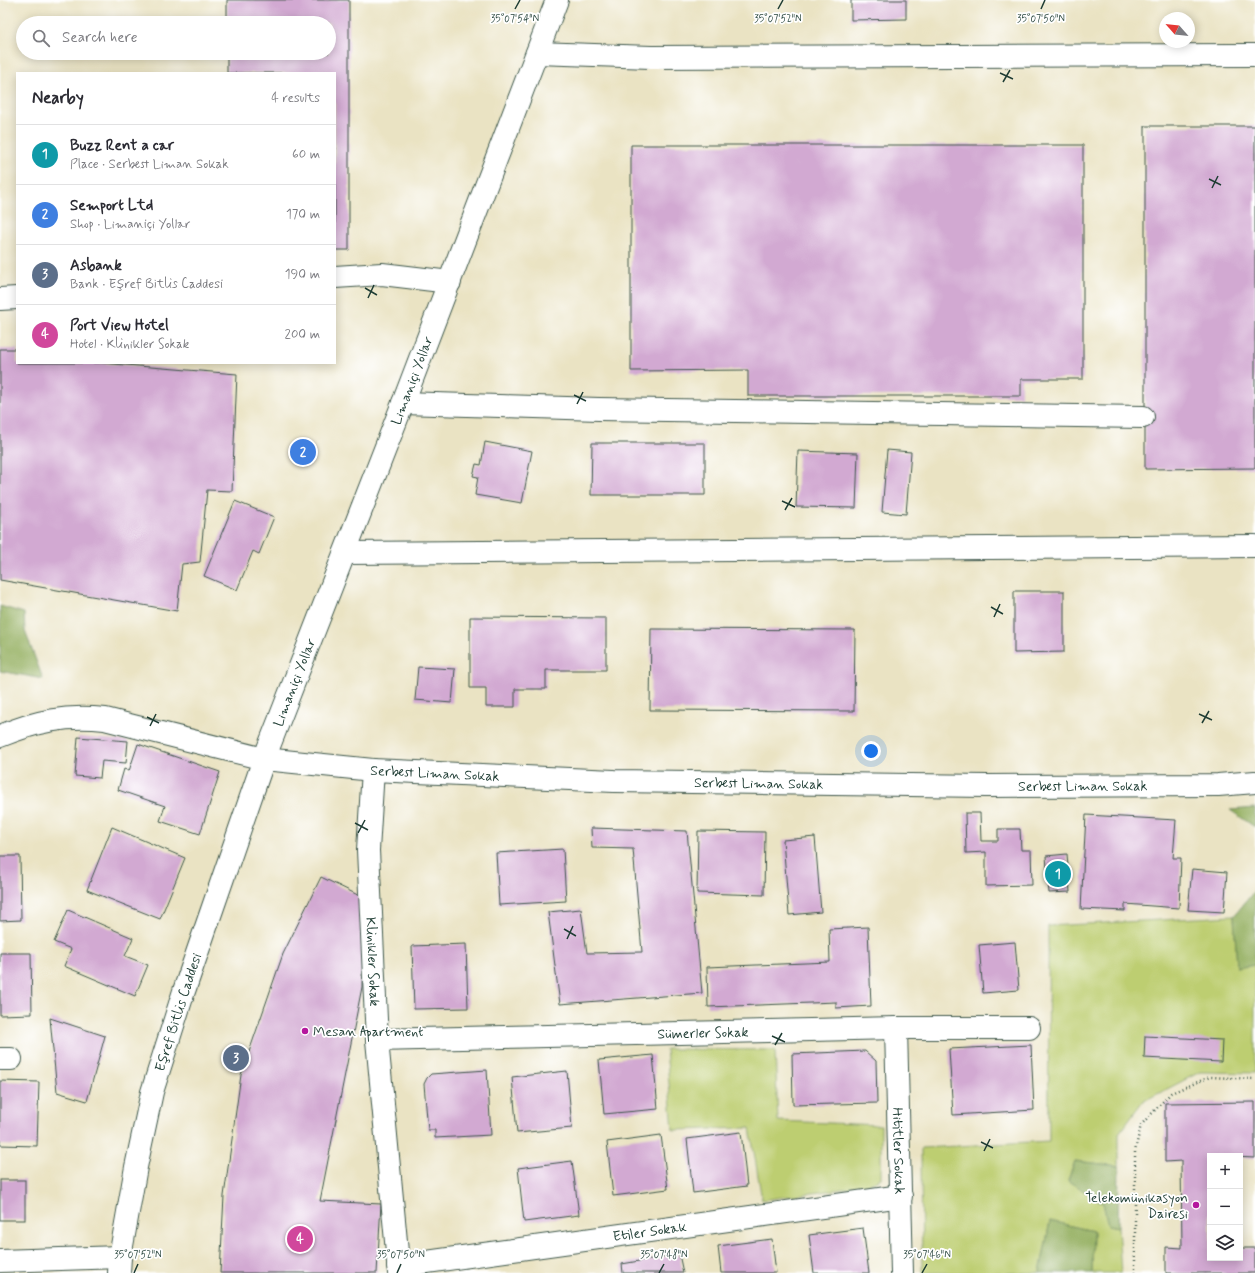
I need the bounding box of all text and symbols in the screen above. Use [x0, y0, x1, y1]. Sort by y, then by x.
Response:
text: 35°07'54"N [491, 12, 540, 26]
text: 35°07'52"N [754, 12, 802, 26]
text: 35°07'50"N [1017, 12, 1065, 26]
north arrow [1159, 12, 1195, 48]
search box [16, 16, 336, 60]
icon: search [30, 27, 52, 49]
text: Search here [62, 28, 138, 48]
text: Nearby [32, 87, 84, 109]
text: 4 results [271, 90, 320, 107]
text: Buzz Rent a car [70, 136, 174, 156]
text: 1 [42, 146, 48, 163]
text: 60 m [292, 146, 320, 163]
text: Place · Serbest Liman Sokak [70, 156, 229, 173]
text: Semport Ltd [70, 196, 153, 216]
text: 2 [42, 206, 48, 223]
text: 170 m [286, 206, 320, 223]
text: Shop · Limaniçi Yollar [70, 216, 190, 233]
text: Asbank [70, 256, 122, 276]
text: 3 [42, 266, 48, 283]
text: 190 m [285, 266, 320, 283]
text: Bank · Eşref Bitlis Caddesi [70, 276, 223, 293]
text: Port View Hotel [70, 316, 169, 336]
text: 4 [41, 326, 49, 343]
text: 200 m [285, 326, 320, 343]
street label: Limaniçi Yollar [387, 334, 438, 427]
text: Hotel · Klinikler Sokak [70, 336, 189, 353]
pin: 2 [290, 437, 316, 467]
street label: Limaniçi Yollar [270, 636, 320, 729]
your location [861, 741, 881, 761]
street label: Serbest Liman Sokak [370, 762, 500, 786]
street label: Serbest Liman Sokak [694, 774, 824, 794]
street label: Serbest Liman Sokak [1018, 777, 1147, 796]
pin: 1 [1045, 859, 1071, 889]
street label: Klinikler Sokak [361, 917, 383, 1007]
street label: Eşref Bitlis Caddesi [151, 951, 206, 1074]
place label: Mesan Apartment [313, 1023, 424, 1042]
street label: Sümerler Sokak [657, 1023, 749, 1044]
marker: Mesan Apartment [300, 1026, 310, 1036]
pin: 3 [223, 1043, 249, 1073]
street label: Hititler Sokak [888, 1107, 908, 1195]
map controls [1207, 1153, 1243, 1261]
button: + [1207, 1153, 1243, 1189]
place label: Telekomünikasyon Dairesi [1085, 1189, 1188, 1223]
button: − [1207, 1189, 1243, 1225]
marker: Telekomünikasyon Dairesi [1191, 1200, 1201, 1210]
street label: Etiler Sokak [612, 1218, 688, 1246]
pin: 4 [287, 1224, 313, 1254]
button: layers [1207, 1225, 1243, 1261]
text: 35°07'52"N [114, 1248, 162, 1262]
text: 35°07'50"N [377, 1248, 425, 1262]
text: 35°07'48"N [640, 1248, 688, 1262]
text: 35°07'46"N [903, 1248, 951, 1262]

